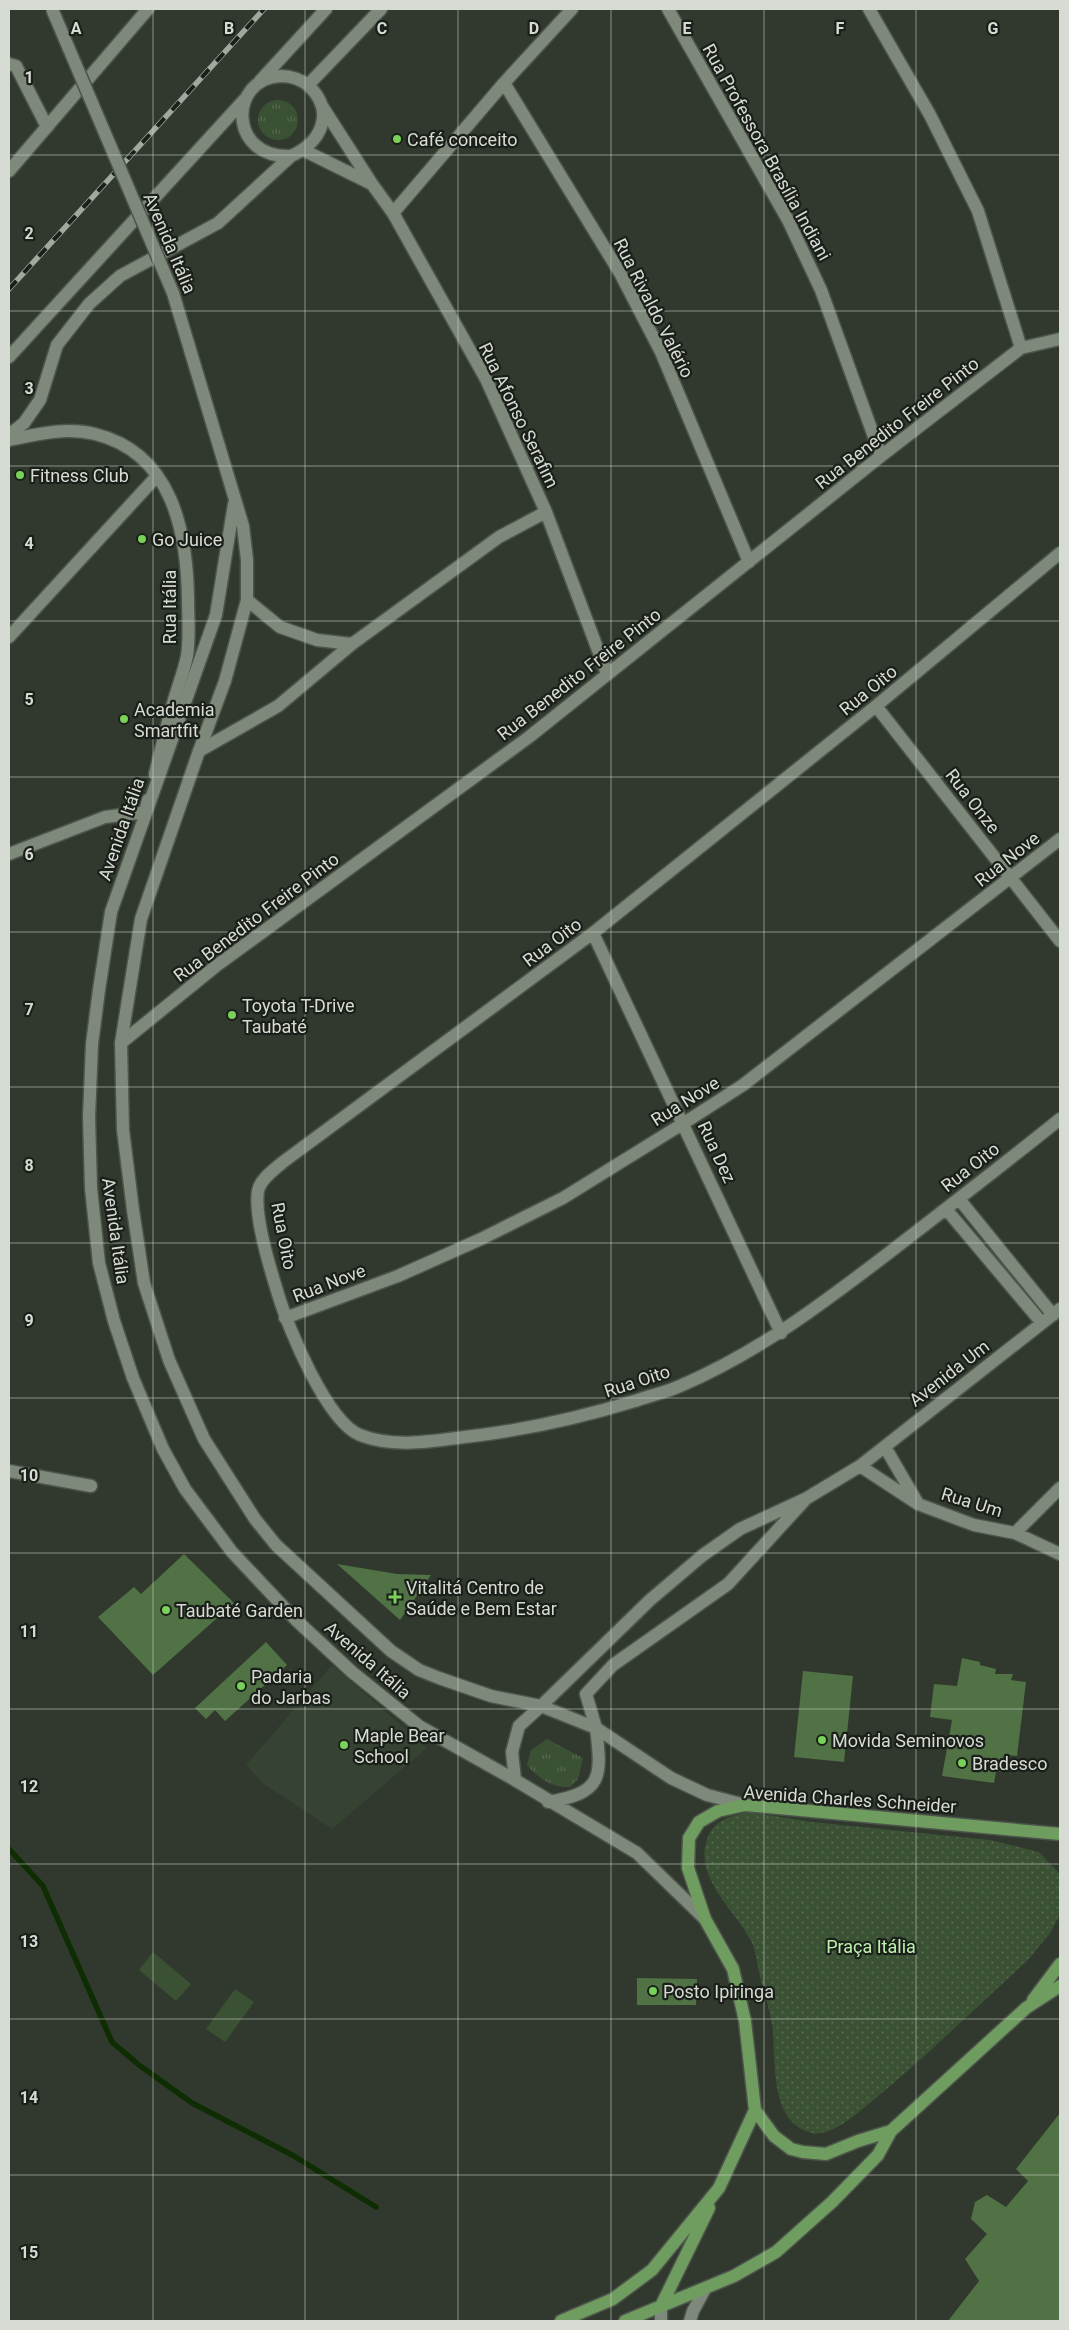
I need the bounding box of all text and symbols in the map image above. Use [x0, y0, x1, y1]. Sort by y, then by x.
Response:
text: A [71, 19, 82, 38]
text: B [224, 19, 234, 38]
text: C [377, 19, 387, 38]
text: D [529, 19, 539, 38]
text: E [683, 19, 692, 38]
text: F [836, 19, 845, 38]
text: G [988, 19, 999, 38]
street label: Rua Professora Brasília Indiani [699, 40, 835, 264]
text: 1 [24, 68, 34, 87]
place label: Café conceito [407, 129, 518, 150]
marker: Café conceito [391, 133, 403, 145]
street label: Avenida Itália [139, 190, 201, 296]
text: 2 [24, 224, 34, 243]
street label: Rua Rivaldo Valério [610, 235, 698, 381]
street label: Rua Afonso Serafim [475, 339, 563, 491]
street label: Rua Benedito Freire Pinto [811, 353, 983, 493]
text: 3 [24, 379, 34, 398]
place label: Fitness Club [30, 465, 129, 486]
marker: Fitness Club [14, 469, 26, 481]
place label: Go Juice [152, 529, 222, 550]
marker: Go Juice [136, 533, 148, 545]
text: 4 [24, 534, 34, 553]
street label: Rua Itália [159, 570, 180, 644]
street label: Rua Benedito Freire Pinto [493, 604, 665, 744]
street label: Rua Oito [835, 660, 901, 720]
text: 5 [24, 690, 34, 709]
place label: Academia Smartfit [134, 699, 215, 741]
marker: Academia Smartfit [118, 713, 130, 725]
street label: Rua Onze [941, 765, 1005, 837]
street label: Avenida Itália [94, 775, 148, 883]
street label: Rua Nove [970, 827, 1044, 891]
text: 6 [24, 845, 34, 864]
street label: Rua Benedito Freire Pinto [169, 848, 343, 986]
street label: Rua Oito [519, 913, 585, 971]
place label: Toyota T-Drive Taubaté [242, 995, 355, 1037]
text: 7 [24, 1000, 34, 1019]
marker: Toyota T-Drive Taubaté [226, 1009, 238, 1021]
street label: Rua Nove [647, 1072, 723, 1130]
street label: Rua Dez [694, 1118, 740, 1186]
street label: Rua Oito [937, 1138, 1003, 1196]
text: 8 [24, 1156, 34, 1175]
street label: Avenida Itália [98, 1176, 134, 1286]
street label: Rua Oito [267, 1201, 301, 1271]
street label: Rua Nove [290, 1260, 368, 1306]
text: 9 [24, 1311, 34, 1330]
street label: Avenida Um [905, 1335, 993, 1411]
street label: Rua Oito [601, 1361, 673, 1401]
text: 10 [20, 1466, 38, 1485]
street label: Rua Um [939, 1483, 1005, 1521]
place label: Vitalitá Centro de Saúde e Bem Estar [406, 1577, 557, 1619]
marker: Vitalitá Centro de Saúde e Bem Estar [388, 1590, 402, 1604]
place label: Taubaté Garden [176, 1600, 303, 1621]
marker: Taubaté Garden [160, 1604, 172, 1616]
street label: Avenida Itália [321, 1617, 415, 1703]
text: 11 [20, 1622, 38, 1641]
place label: Padaria do Jarbas [251, 1666, 331, 1708]
marker: Padaria do Jarbas [235, 1680, 247, 1692]
place label: Maple Bear School [354, 1725, 445, 1767]
place label: Movida Seminovos [832, 1730, 984, 1751]
marker: Movida Seminovos [816, 1734, 828, 1746]
marker: Maple Bear School [338, 1739, 350, 1751]
place label: Bradesco [972, 1753, 1047, 1774]
marker: Bradesco [956, 1757, 968, 1769]
text: 12 [20, 1777, 38, 1796]
street label: Avenida Charles Schneider [743, 1781, 957, 1817]
text: 13 [20, 1932, 38, 1951]
park label: Praça Itália [826, 1936, 916, 1957]
place label: Posto Ipiringa [663, 1981, 774, 2002]
marker: Posto Ipiringa [647, 1985, 659, 1997]
text: 14 [20, 2088, 38, 2107]
text: 15 [20, 2243, 38, 2262]

